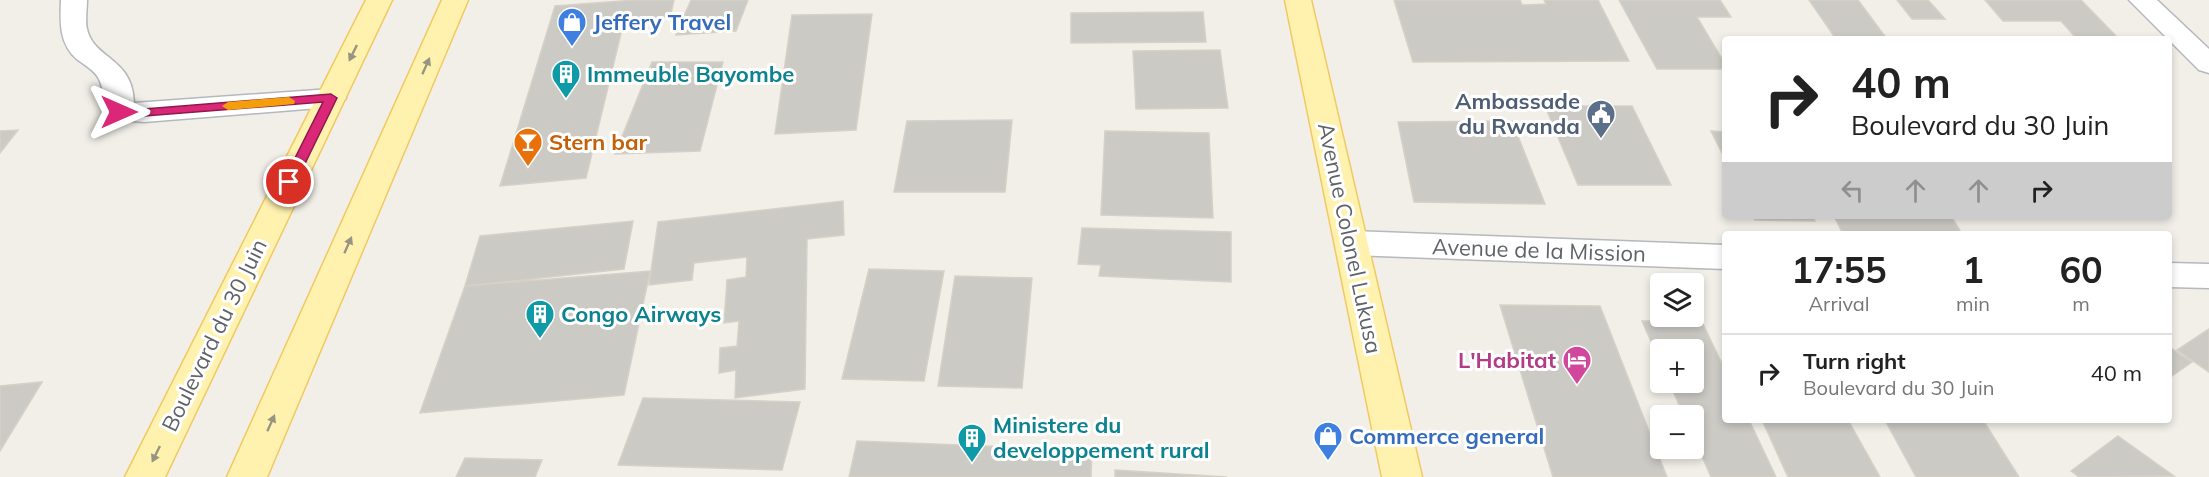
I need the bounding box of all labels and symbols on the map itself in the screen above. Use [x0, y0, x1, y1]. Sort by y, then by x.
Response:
shop icon: Jeffery Travel [556, 6, 588, 48]
place label: Jeffery Travel [593, 8, 731, 36]
one-way arrow [348, 44, 358, 61]
one-way arrow [421, 56, 431, 74]
building icon: Immeuble Bayombe [550, 58, 582, 100]
place label: Immeuble Bayombe [587, 60, 794, 88]
position arrow [87, 80, 151, 144]
place label: Ambassade du Rwanda [1455, 87, 1580, 140]
public building icon: Ambassade du Rwanda [1585, 98, 1617, 140]
street label: Avenue Colonel Lukusa [1312, 120, 1388, 356]
bar icon: Stern bar [512, 126, 544, 168]
place label: Stern bar [549, 128, 648, 156]
pin [263, 156, 314, 207]
street label: Avenue de la Mission [1432, 232, 1646, 268]
street label: Boulevard du 30 Juin [155, 234, 273, 436]
one-way arrow [344, 236, 353, 253]
building icon: Congo Airways [524, 298, 556, 340]
place label: Congo Airways [561, 300, 721, 328]
hotel icon: L'Habitat [1561, 344, 1593, 386]
place label: L'Habitat [1458, 346, 1556, 374]
place label: Ministere du developpement rural [993, 411, 1210, 464]
one-way arrow [266, 415, 275, 432]
shop icon: Commerce general [1312, 420, 1344, 462]
building icon: Ministere du developpement rural [956, 422, 988, 464]
place label: Commerce general [1349, 422, 1544, 450]
one-way arrow [152, 445, 162, 463]

